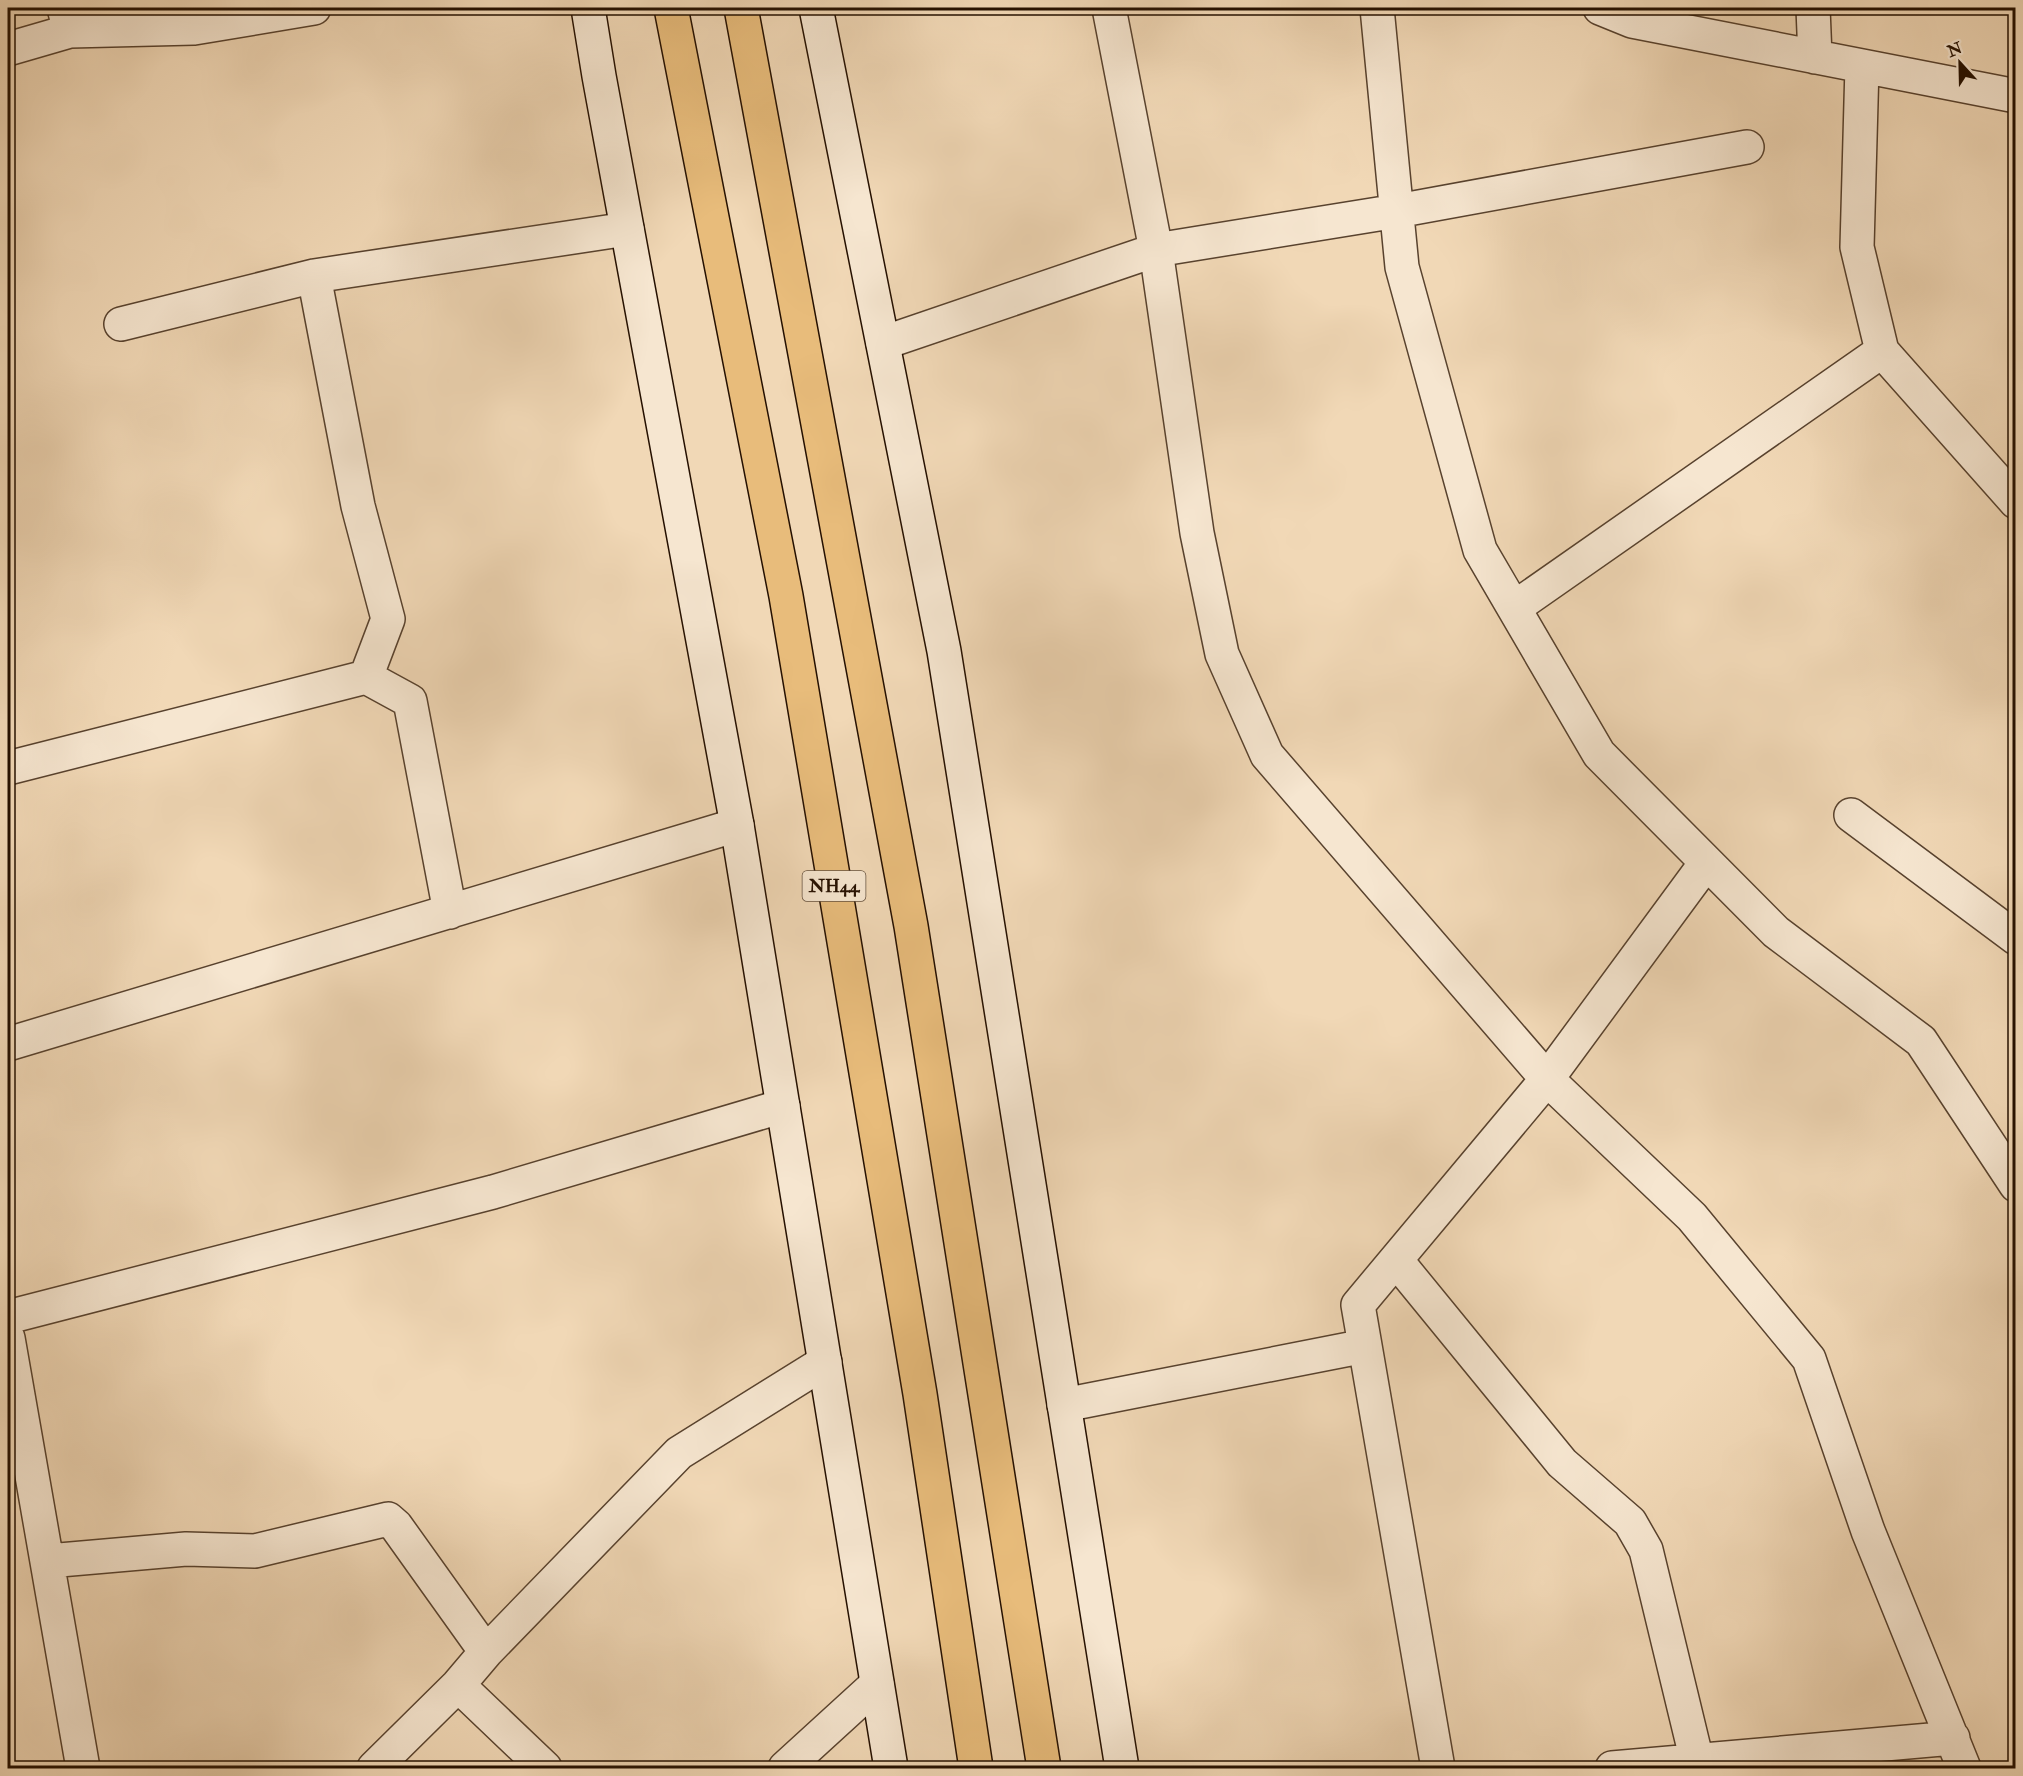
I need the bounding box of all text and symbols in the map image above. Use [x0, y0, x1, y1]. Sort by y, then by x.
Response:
north arrow [1930, 33, 1990, 93]
text: N [1943, 38, 1966, 62]
road number: NH44 [802, 871, 866, 901]

